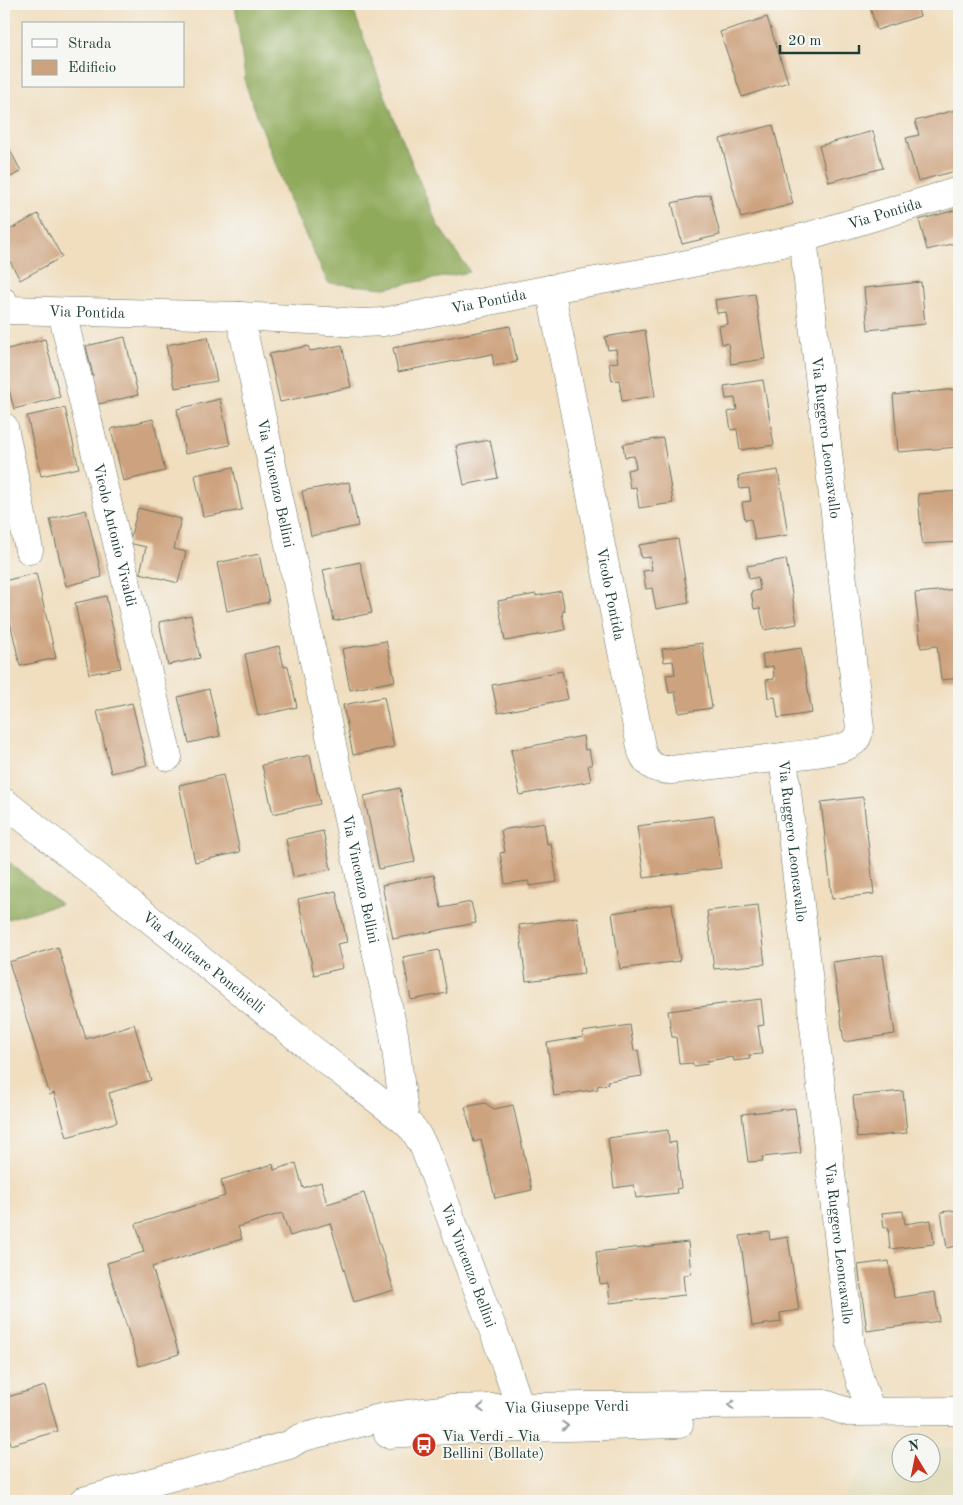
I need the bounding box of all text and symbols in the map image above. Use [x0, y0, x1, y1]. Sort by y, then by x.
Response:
legend [22, 22, 185, 88]
scale bar [780, 22, 859, 54]
text: 20 m [788, 34, 822, 49]
text: Strada [68, 37, 112, 52]
text: Edificio [68, 61, 116, 76]
street label: Via Pontida [847, 196, 924, 233]
street label: Via Pontida [450, 288, 528, 317]
street label: Via Pontida [49, 305, 126, 322]
street label: Via Ruggero Leoncavallo [808, 356, 842, 520]
street label: Via Vincenzo Bellini [253, 418, 295, 549]
street label: Vicolo Antonio Vivaldi [89, 462, 138, 608]
street label: Vicolo Pontida [593, 547, 626, 643]
street label: Via Ruggero Leoncavallo [774, 759, 808, 923]
street label: Via Vincenzo Bellini [338, 814, 380, 945]
street label: Via Amilcare Ponchielli [139, 910, 267, 1017]
street label: Via Ruggero Leoncavallo [821, 1162, 854, 1325]
street label: Via Vincenzo Bellini [437, 1202, 497, 1330]
street label: Via Giuseppe Verdi [504, 1400, 629, 1417]
one-way arrow [727, 1400, 734, 1410]
one-way arrow [477, 1403, 484, 1413]
one-way arrow [561, 1421, 569, 1432]
place label: Via Verdi - Via Bellini (Bollate) [442, 1430, 544, 1462]
bus stop icon: Via Verdi - Via Bellini (Bollate) [411, 1432, 437, 1458]
north arrow [890, 1432, 940, 1482]
text: N [907, 1438, 921, 1454]

